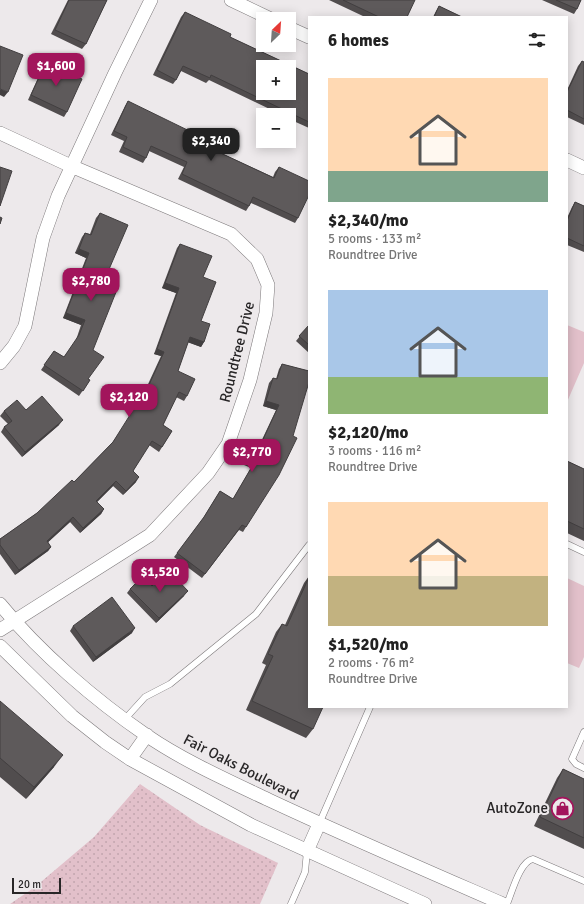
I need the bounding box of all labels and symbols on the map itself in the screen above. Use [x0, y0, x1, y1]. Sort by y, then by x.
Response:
north arrow [256, 12, 296, 52]
pin: $1,600 [23, 53, 89, 87]
pin: $2,340 [178, 128, 244, 162]
pin: $2,780 [58, 268, 124, 302]
street label: Roundtree Drive [216, 300, 258, 404]
pin: $2,120 [96, 384, 162, 418]
pin: $2,770 [219, 439, 285, 473]
pin: $1,520 [127, 559, 193, 593]
street label: Fair Oaks Boulevard [180, 730, 302, 804]
shop icon: AutoZone [550, 795, 576, 821]
place label: AutoZone [486, 799, 548, 817]
scale bar [12, 876, 61, 895]

